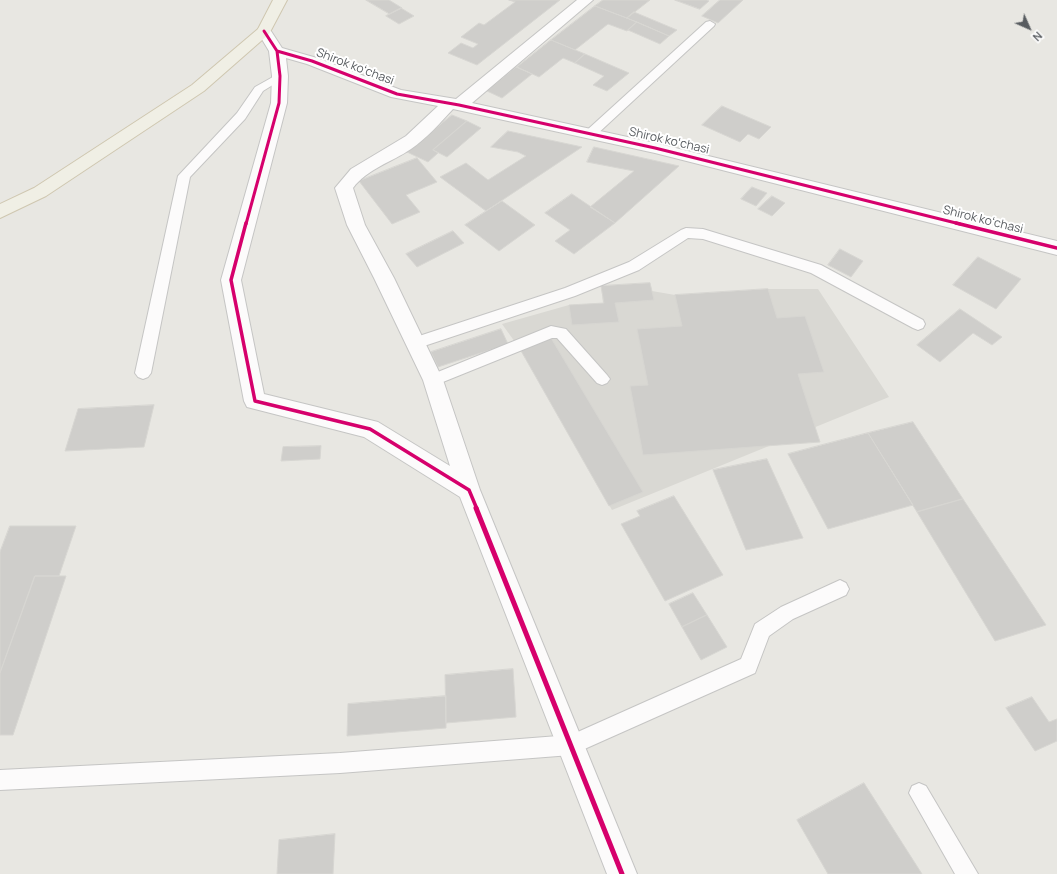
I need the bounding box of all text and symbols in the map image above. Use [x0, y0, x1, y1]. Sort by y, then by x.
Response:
north arrow [1009, 8, 1049, 48]
text: N [1030, 29, 1046, 45]
street label: Shirok koʻchasi [314, 46, 396, 88]
street label: Shirok koʻchasi [627, 125, 711, 157]
street label: Shirok koʻchasi [941, 203, 1025, 237]

